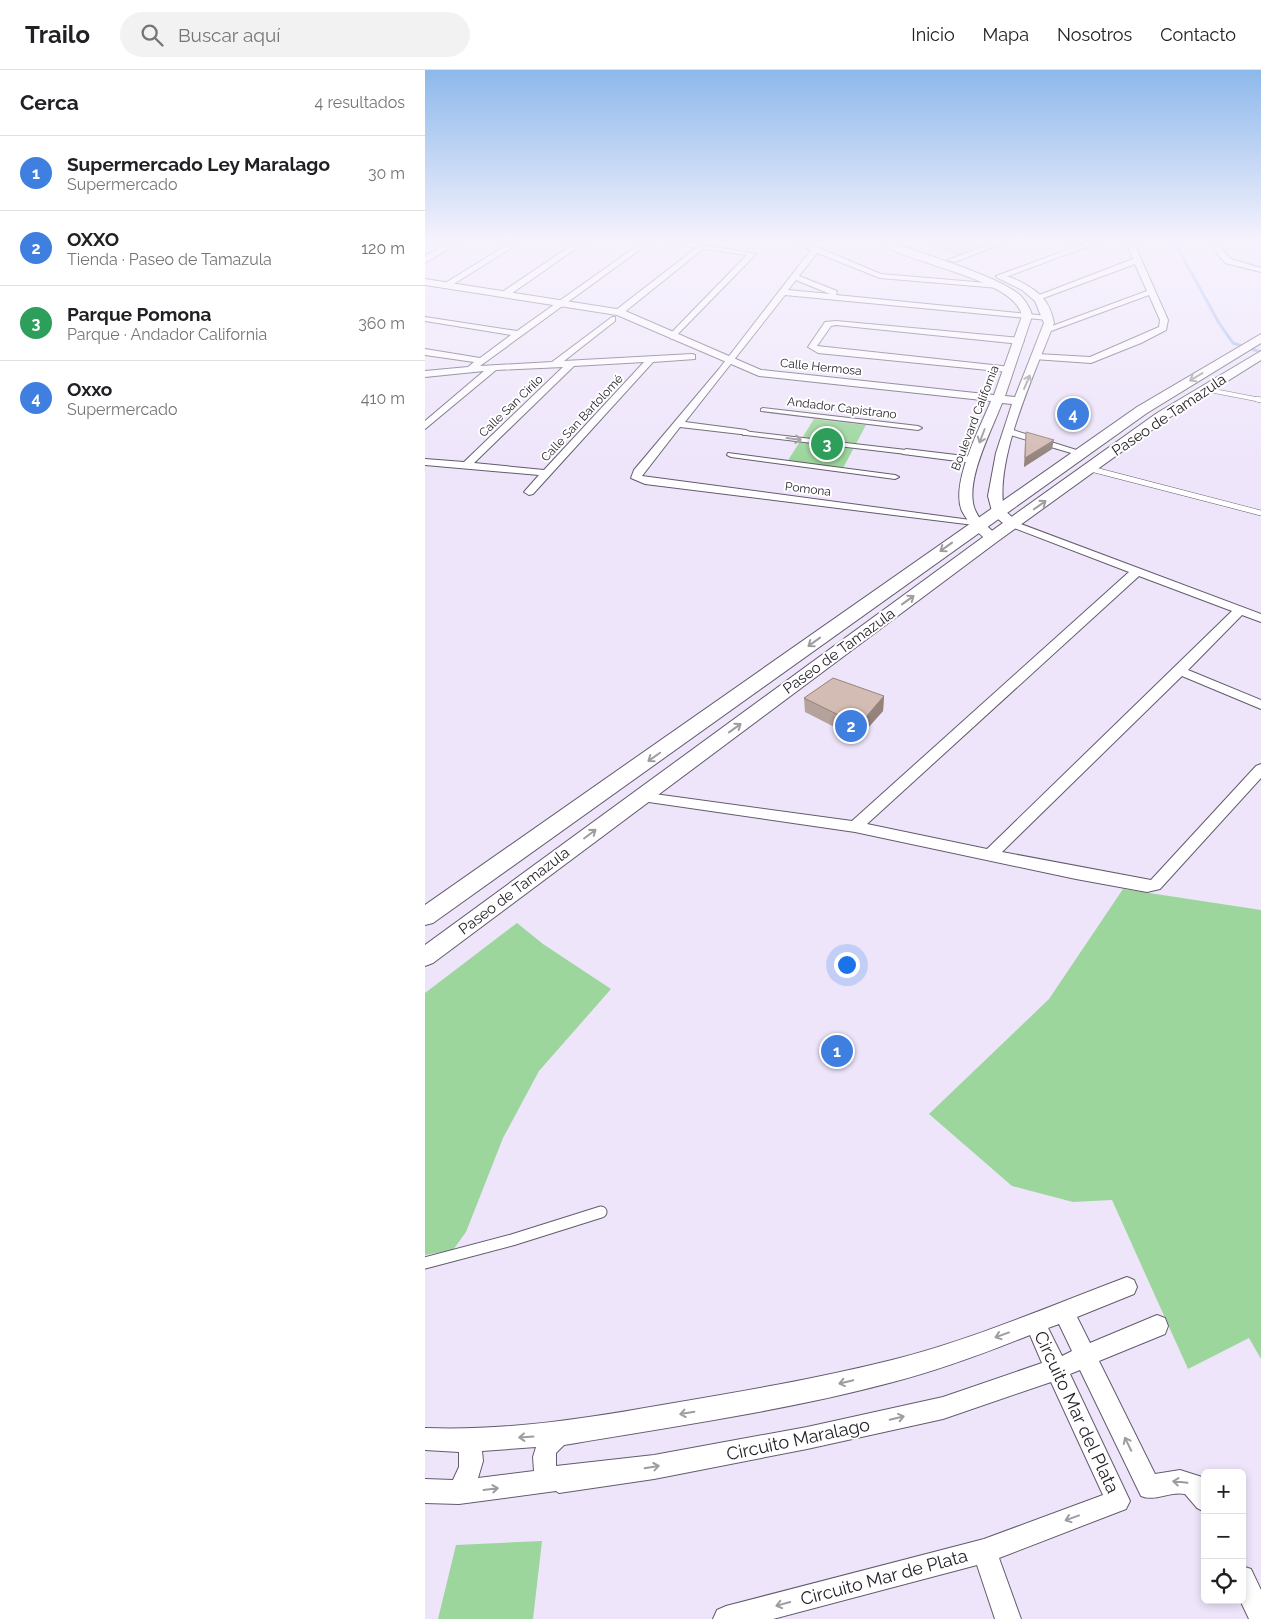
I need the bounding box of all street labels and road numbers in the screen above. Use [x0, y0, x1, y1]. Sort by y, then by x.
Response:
street label: Calle Hermosa [780, 356, 862, 378]
street label: Boulevard California [948, 363, 1002, 473]
street label: Paseo de Tamazula [1108, 370, 1230, 460]
street label: Calle San Cirilo [476, 372, 546, 440]
street label: Calle San Bartolomé [538, 372, 626, 464]
street label: Andador Capistrano [786, 394, 898, 422]
street label: Pomona [784, 479, 832, 499]
street label: Paseo de Tamazula [779, 604, 899, 698]
street label: Paseo de Tamazula [455, 843, 573, 939]
street label: Circuito Mar del Plata [1030, 1328, 1124, 1496]
street label: Circuito Maralago [724, 1413, 872, 1464]
street label: Circuito Mar de Plata [798, 1545, 970, 1609]

